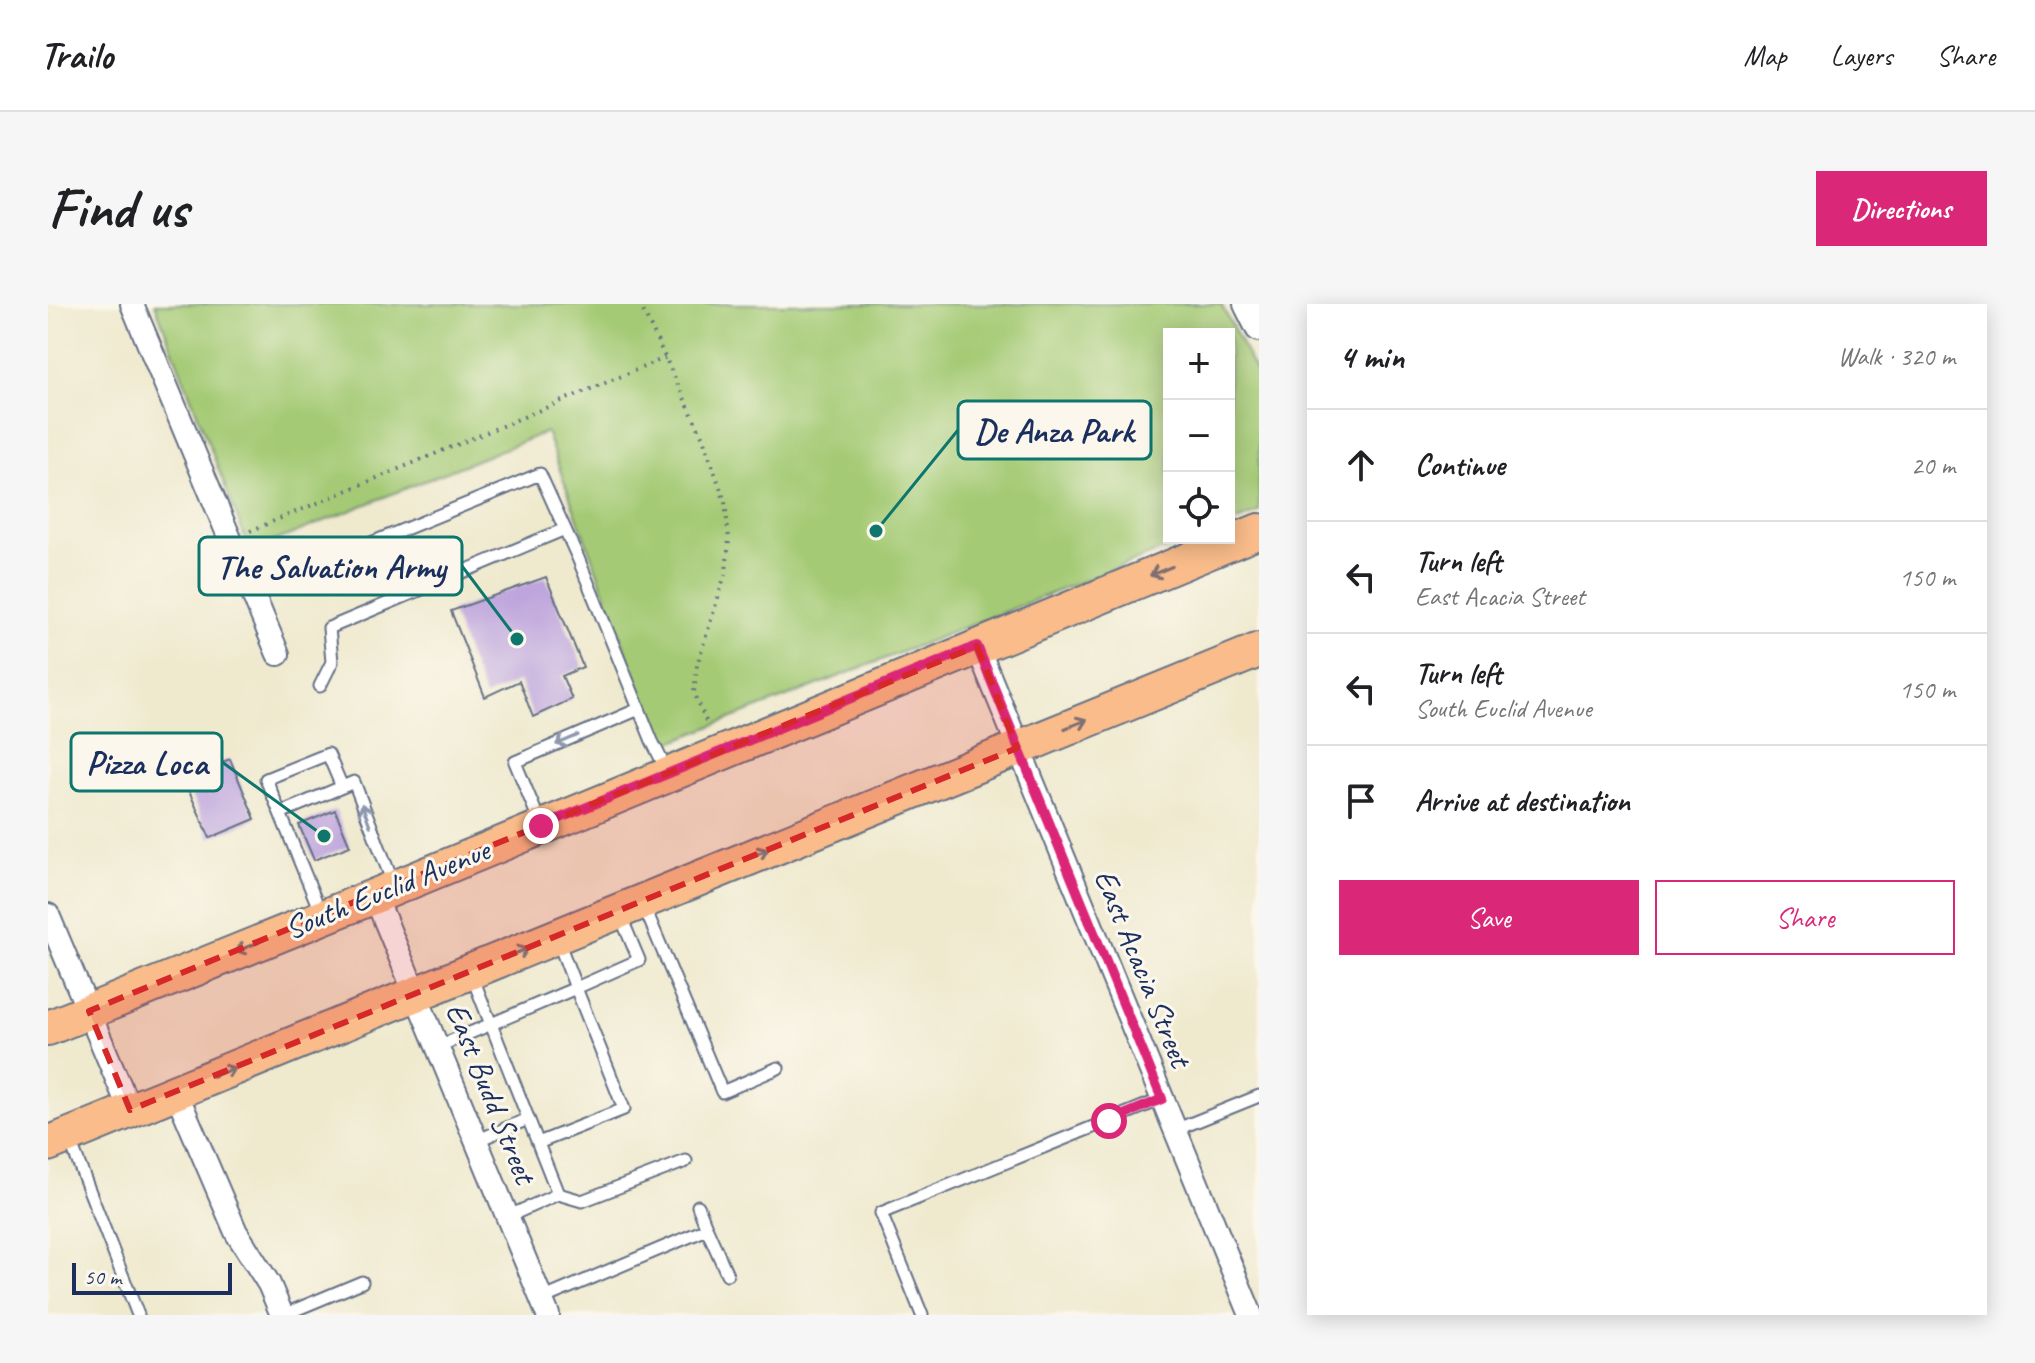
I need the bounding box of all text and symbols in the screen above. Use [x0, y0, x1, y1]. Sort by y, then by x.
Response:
text: Trailo [40, 32, 113, 79]
text: Map [1744, 38, 1787, 73]
text: Layers [1831, 38, 1892, 73]
text: Share [1936, 38, 1995, 73]
button: Directions [1816, 171, 1987, 246]
text: Find us [48, 173, 188, 244]
map controls [1163, 328, 1235, 544]
button: + [1163, 328, 1235, 400]
text: 4 min [1339, 335, 1404, 378]
text: Walk · 320 m [1838, 340, 1955, 373]
button: − [1163, 400, 1235, 472]
callout: De Anza Park [958, 401, 1151, 459]
text: De Anza Park [974, 409, 1137, 452]
icon: ahead [1339, 443, 1383, 487]
text: Continue [1415, 446, 1505, 484]
text: 20 m [1911, 449, 1955, 482]
button: locate [1163, 472, 1235, 544]
callout: The Salvation Army [199, 537, 462, 595]
text: Turn left [1415, 542, 1502, 580]
text: The Salvation Army [216, 545, 448, 588]
icon: left [1339, 555, 1383, 599]
text: 150 m [1899, 561, 1955, 594]
one-way arrow [1149, 565, 1174, 579]
text: East Acacia Street [1415, 580, 1585, 613]
text: Turn left [1415, 654, 1502, 692]
icon: left [1339, 667, 1383, 711]
text: 150 m [1899, 673, 1955, 706]
text: South Euclid Avenue [1415, 692, 1592, 725]
one-way arrow [1063, 716, 1088, 730]
callout: Pizza Loca [71, 733, 222, 791]
one-way arrow [555, 733, 580, 748]
text: Pizza Loca [86, 741, 211, 784]
icon: arrive [1339, 779, 1383, 823]
text: Arrive at destination [1415, 782, 1630, 820]
one-way arrow [358, 803, 372, 828]
route end [523, 808, 559, 844]
street label: South Euclid Avenue [279, 828, 498, 949]
one-way arrow [744, 846, 769, 861]
street label: East Acacia Street [1085, 863, 1202, 1076]
button: Save [1339, 880, 1639, 955]
button: Share [1655, 880, 1955, 955]
one-way arrow [235, 941, 260, 955]
one-way arrow [504, 945, 529, 959]
street label: East Budd Street [436, 997, 547, 1192]
one-way arrow [211, 1064, 236, 1079]
route start [1091, 1103, 1127, 1139]
scale bar [72, 1259, 232, 1295]
text: 50 m [84, 1263, 121, 1291]

